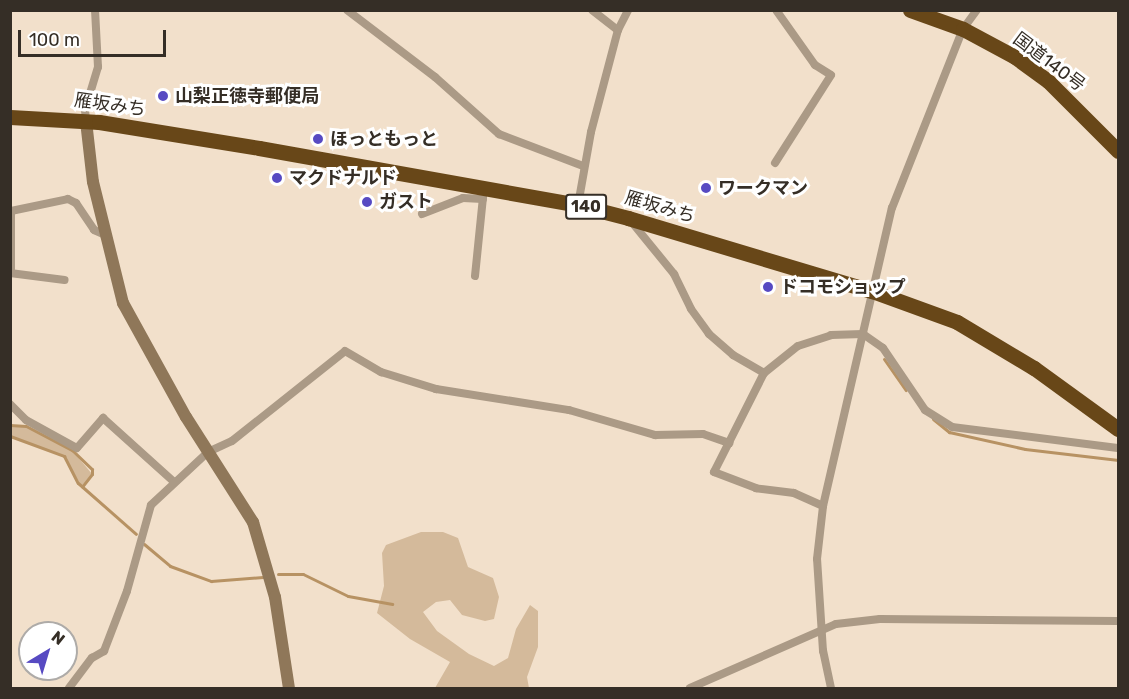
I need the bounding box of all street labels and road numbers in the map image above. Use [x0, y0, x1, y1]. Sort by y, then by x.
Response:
street label: 国道140号 [1009, 28, 1089, 96]
street label: 雁坂みち [73, 89, 147, 121]
street label: 雁坂みち [622, 187, 698, 227]
road number: 140 [565, 194, 607, 220]

